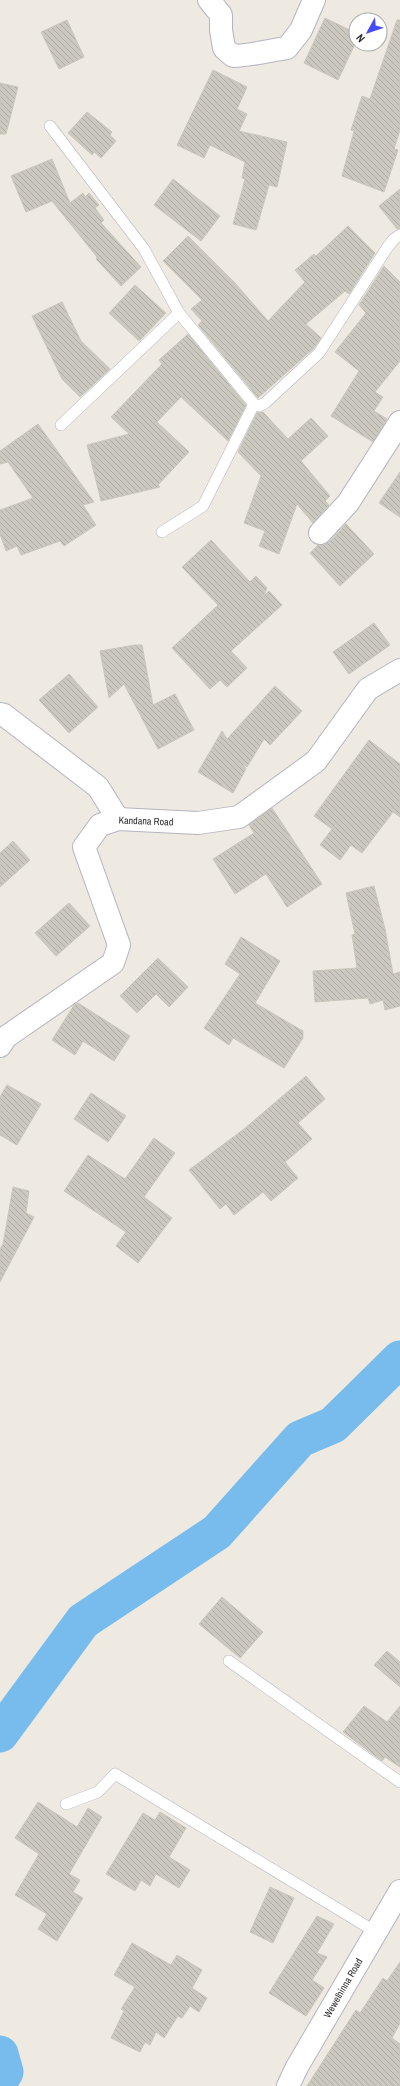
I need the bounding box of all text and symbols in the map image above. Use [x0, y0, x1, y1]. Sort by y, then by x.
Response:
north arrow [348, 12, 388, 52]
text: N [353, 31, 368, 45]
street label: Kandana Road [118, 814, 174, 828]
street label: Wewelhinna Road [321, 1956, 365, 2020]

